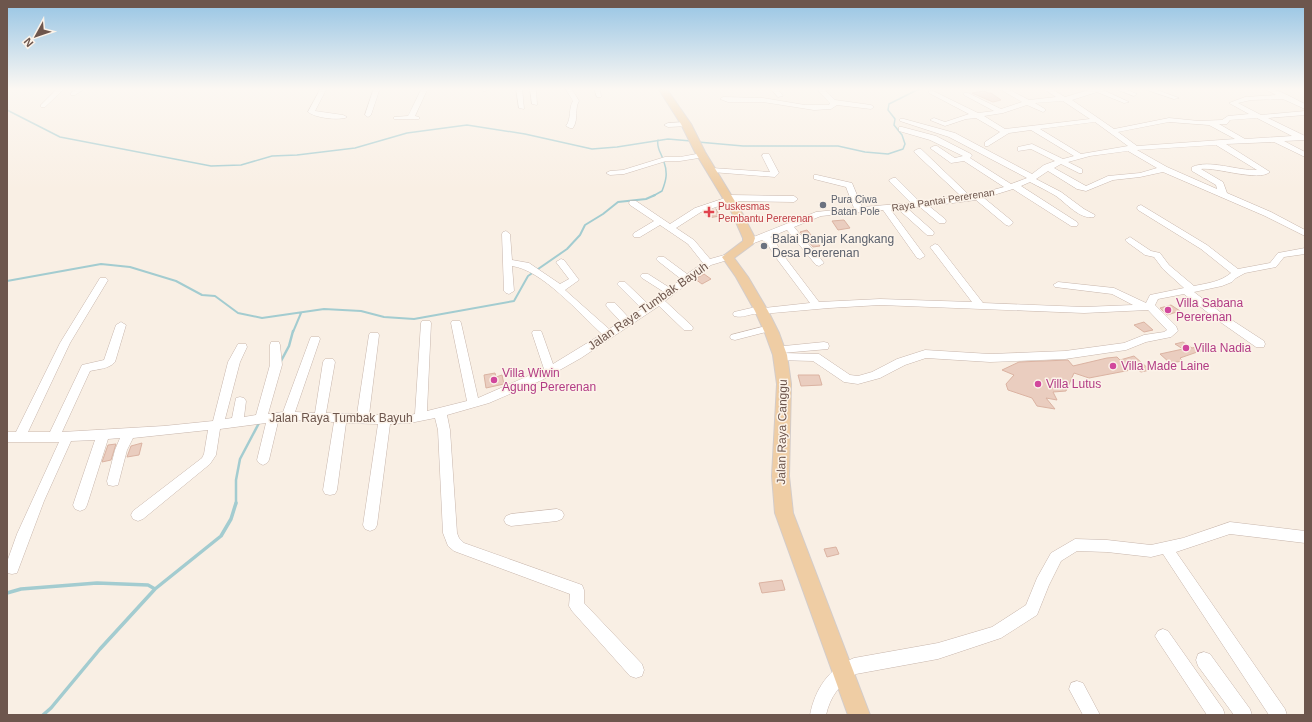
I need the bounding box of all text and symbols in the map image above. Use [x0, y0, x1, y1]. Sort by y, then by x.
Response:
north arrow [16, 16, 56, 56]
text: N [21, 35, 35, 49]
street label: Raya Pantai Pererenan [891, 186, 995, 214]
place label: Pura Ciwa Batan Pole [831, 194, 880, 217]
marker: Pura Ciwa Batan Pole [818, 200, 828, 210]
place label: Puskesmas Pembantu Pererenan [718, 201, 813, 224]
marker: Puskesmas Pembantu Pererenan [703, 206, 715, 218]
place label: Balai Banjar Kangkang Desa Pererenan [772, 232, 894, 260]
marker: Balai Banjar Kangkang Desa Pererenan [759, 241, 769, 251]
street label: Jalan Raya Tumbak Bayuh [585, 259, 711, 353]
place label: Villa Sabana Pererenan [1176, 296, 1243, 324]
marker: Villa Sabana Pererenan [1163, 305, 1173, 315]
place label: Villa Nadia [1194, 341, 1251, 355]
marker: Villa Nadia [1181, 343, 1191, 353]
place label: Villa Made Laine [1121, 359, 1210, 373]
marker: Villa Made Laine [1108, 361, 1118, 371]
place label: Villa Wiwin Agung Pererenan [502, 366, 596, 394]
marker: Villa Wiwin Agung Pererenan [489, 375, 499, 385]
place label: Villa Lutus [1046, 377, 1101, 391]
street label: Jalan Raya Canggu [774, 379, 790, 485]
marker: Villa Lutus [1033, 379, 1043, 389]
street label: Jalan Raya Tumbak Bayuh [269, 411, 413, 425]

